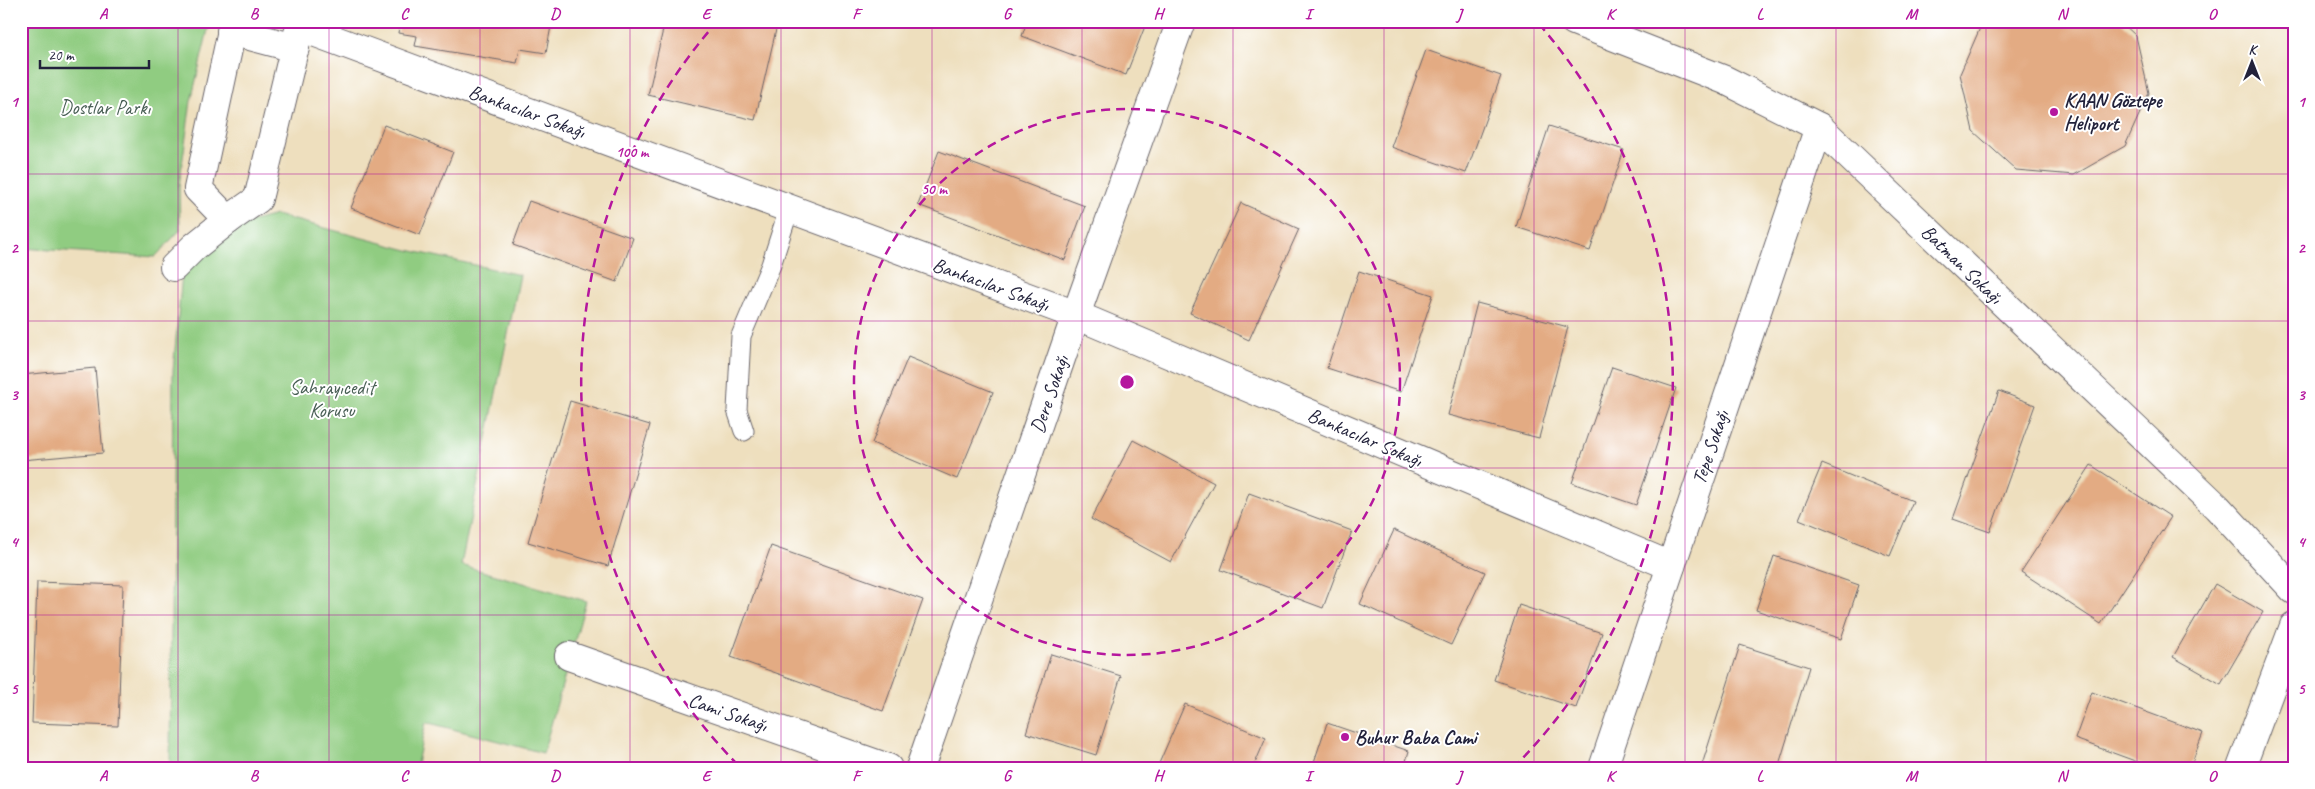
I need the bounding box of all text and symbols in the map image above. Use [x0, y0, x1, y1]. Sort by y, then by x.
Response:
text: A [99, 4, 109, 24]
text: B [250, 4, 260, 24]
text: C [400, 4, 410, 24]
text: D [550, 4, 561, 24]
text: E [702, 4, 713, 24]
text: F [852, 4, 863, 24]
text: G [1003, 4, 1013, 24]
text: H [1153, 4, 1165, 24]
text: I [1305, 4, 1315, 24]
text: J [1455, 4, 1464, 24]
text: K [1606, 4, 1618, 24]
text: L [1757, 4, 1765, 24]
text: M [1905, 4, 1919, 24]
text: N [2057, 4, 2070, 24]
text: O [2208, 4, 2218, 24]
scale bar [40, 38, 149, 70]
north arrow [2228, 38, 2278, 88]
text: K [2248, 41, 2258, 58]
text: 20 m [48, 46, 75, 65]
street label: Bankacılar Sokağı [465, 79, 590, 144]
place label: KAAN Göztepe Heliport [2064, 88, 2163, 136]
text: 1 [10, 92, 19, 112]
text: 1 [2297, 92, 2306, 112]
park label: Dostlar Parkı [60, 95, 152, 120]
marker: KAAN Göztepe Heliport [2048, 106, 2060, 118]
text: 100 m [616, 143, 650, 162]
text: 50 m [921, 180, 948, 199]
street label: Batman Sokağı [1916, 219, 2008, 310]
text: 2 [10, 238, 19, 258]
text: 2 [2297, 238, 2306, 258]
street label: Bankacılar Sokağı [929, 252, 1054, 317]
street label: Dere Sokağı [1025, 351, 1075, 436]
centre of rings [1118, 373, 1136, 391]
park label: Sahrayıcedit Korusu [289, 375, 378, 423]
text: 3 [10, 385, 19, 405]
text: 3 [2297, 385, 2306, 405]
street label: Bankacılar Sokağı [1304, 402, 1427, 473]
street label: Tepe Sokağı [1686, 406, 1735, 487]
text: 4 [10, 532, 19, 552]
text: 4 [2297, 532, 2306, 552]
text: 5 [11, 679, 20, 699]
text: 5 [2298, 679, 2307, 699]
street label: Cami Sokağı [685, 687, 772, 738]
place label: Buhur Baba Cami [1355, 725, 1480, 750]
marker: Buhur Baba Cami [1339, 731, 1351, 743]
text: A [99, 766, 109, 786]
text: B [250, 766, 260, 786]
text: C [400, 766, 410, 786]
text: D [550, 766, 561, 786]
text: E [702, 766, 713, 786]
text: F [852, 766, 863, 786]
text: G [1003, 766, 1013, 786]
text: H [1153, 766, 1165, 786]
text: I [1305, 766, 1315, 786]
text: J [1455, 766, 1464, 786]
text: K [1606, 766, 1618, 786]
text: L [1757, 766, 1765, 786]
text: M [1905, 766, 1919, 786]
text: N [2057, 766, 2070, 786]
text: O [2208, 766, 2218, 786]

